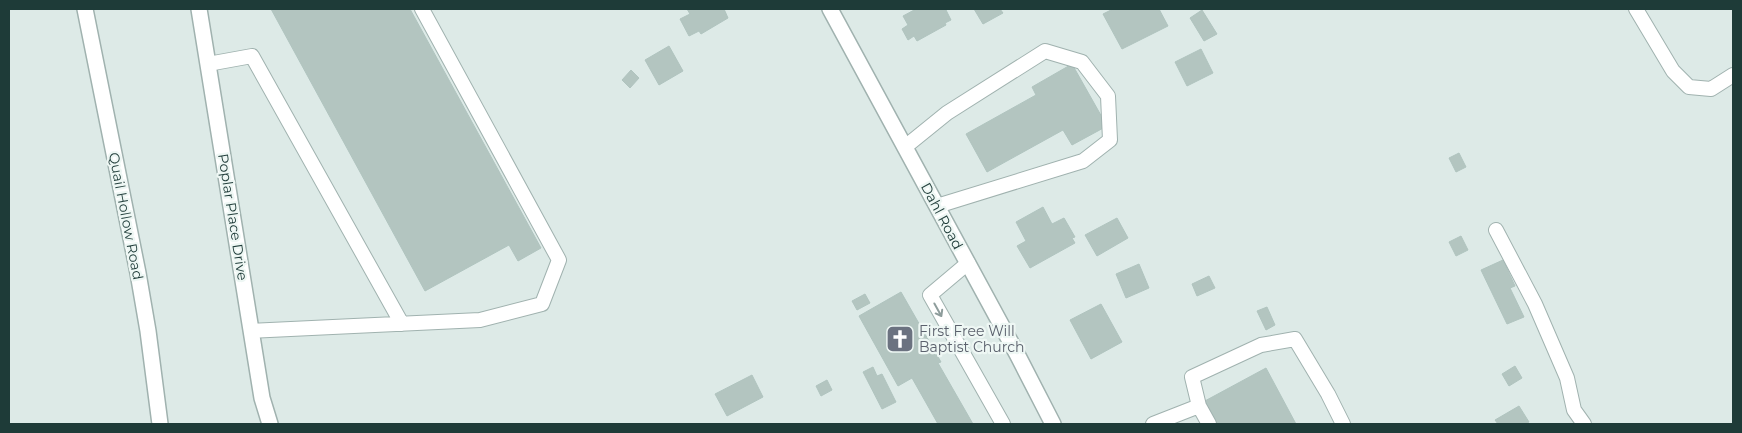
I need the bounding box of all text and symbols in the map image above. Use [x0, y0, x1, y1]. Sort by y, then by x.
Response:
street label: Quail Hollow Road [105, 151, 147, 281]
street label: Poplar Place Drive [214, 152, 252, 282]
street label: Dahl Road [917, 179, 967, 253]
one-way arrow [934, 302, 943, 317]
place label: First Free Will Baptist Church [919, 322, 1024, 356]
church icon: First Free Will Baptist Church [885, 324, 915, 354]

